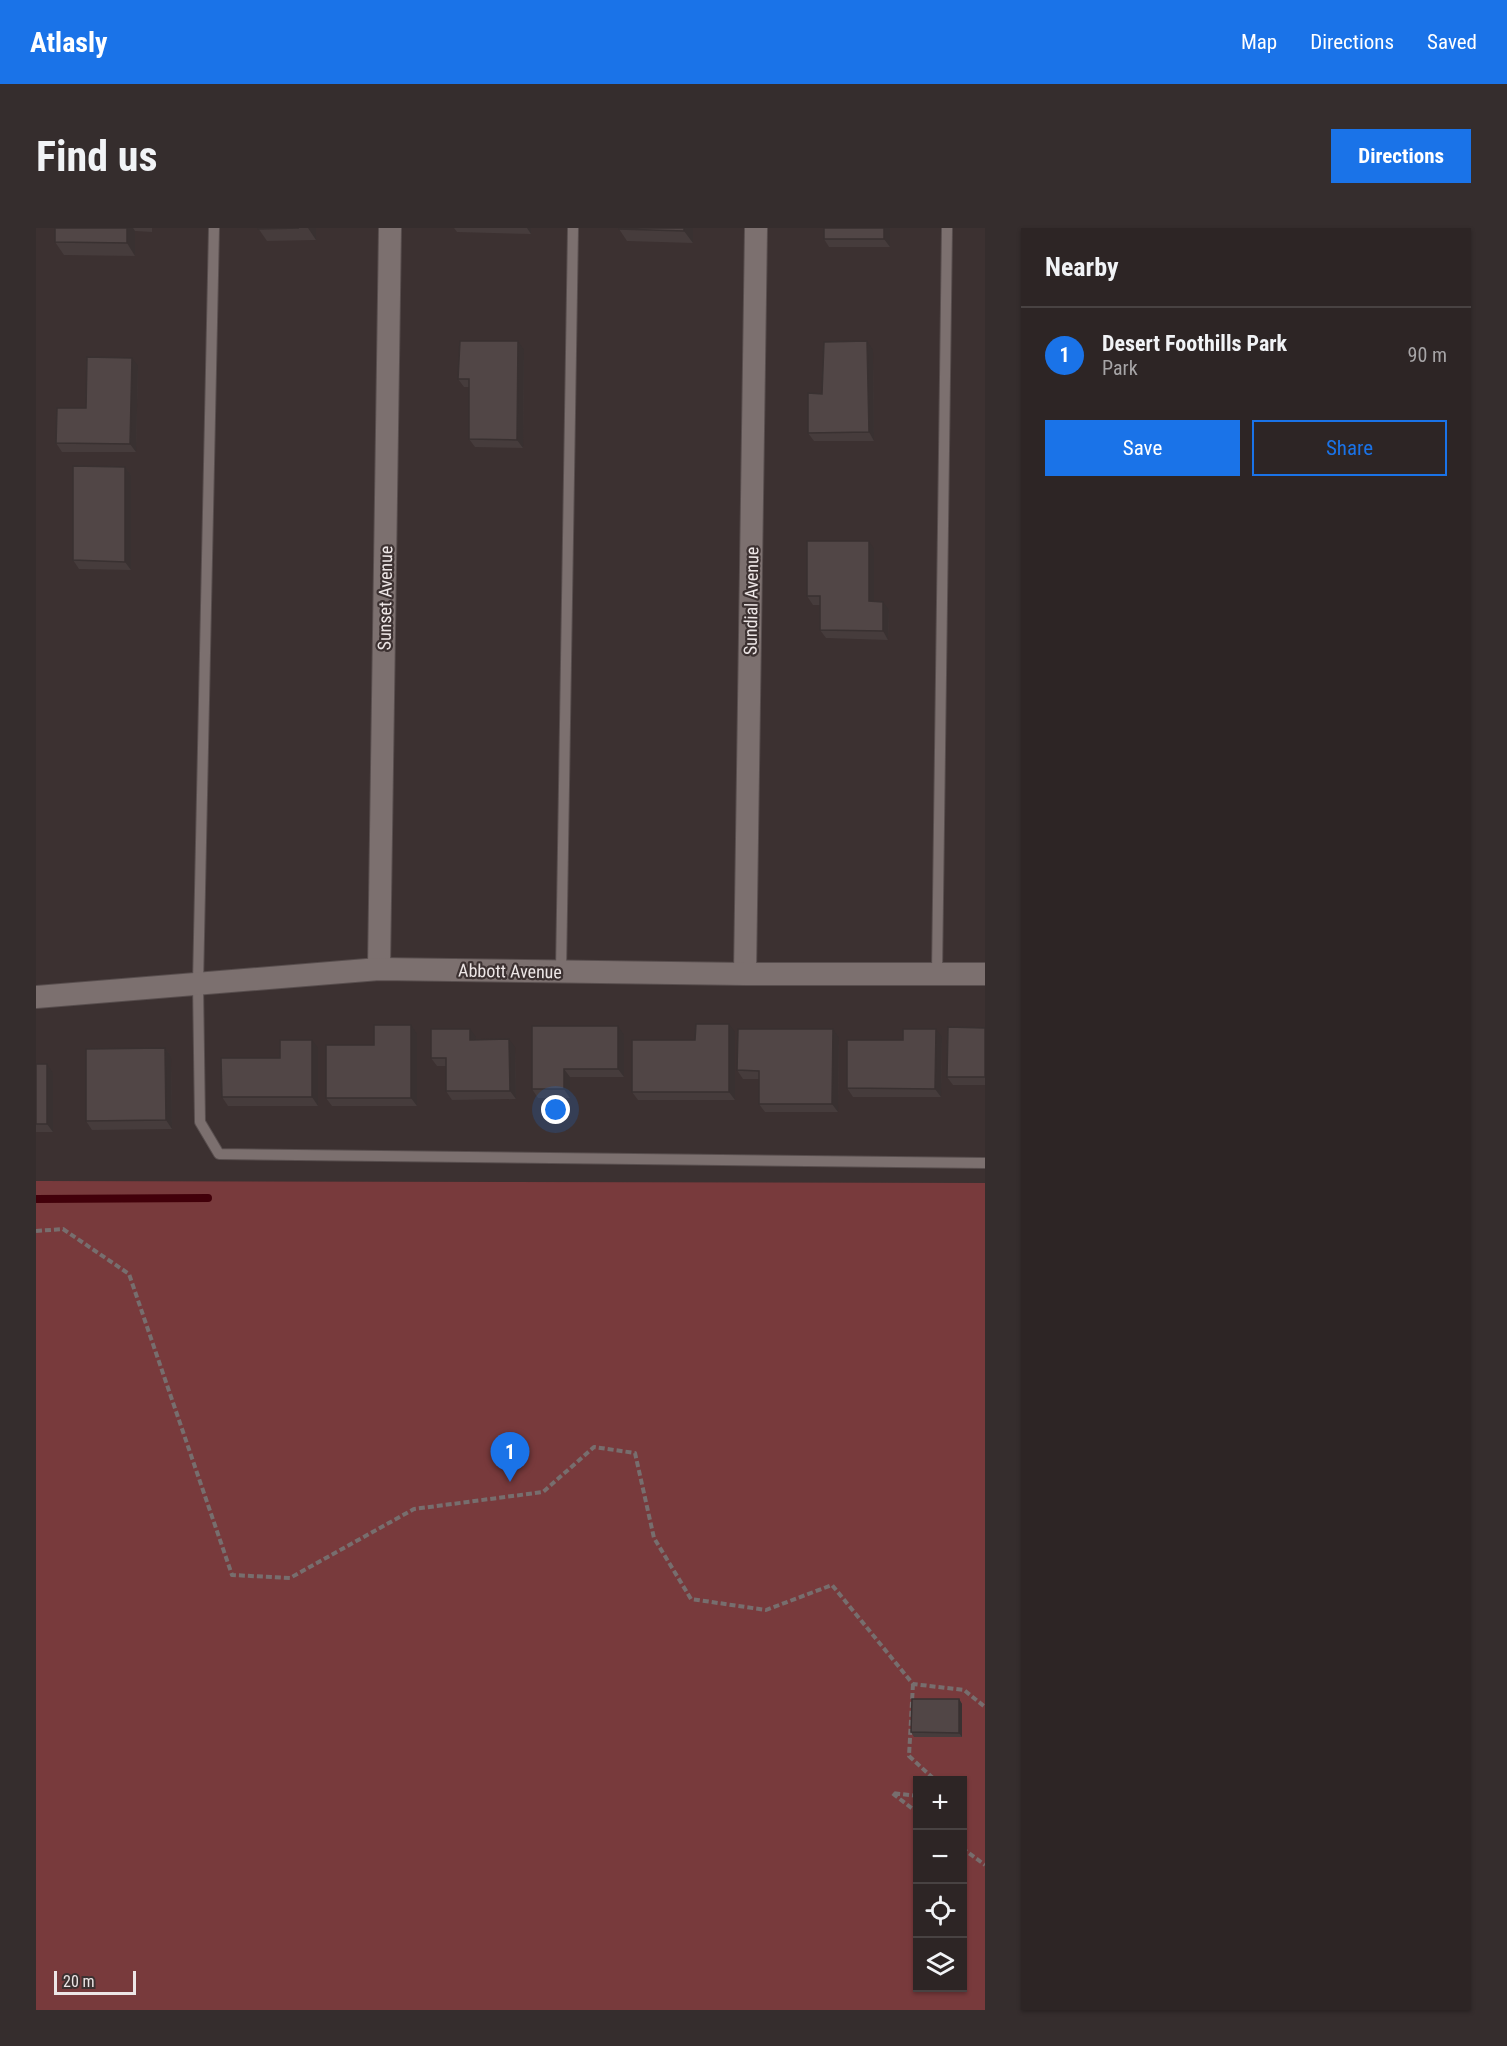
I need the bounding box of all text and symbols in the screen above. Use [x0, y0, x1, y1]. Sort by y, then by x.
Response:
text: Atlasly [30, 26, 108, 59]
text: Map [1241, 30, 1277, 54]
text: Directions [1310, 30, 1394, 54]
text: Saved [1427, 30, 1477, 54]
button: Directions [1331, 129, 1471, 183]
text: Find us [36, 132, 157, 181]
text: Nearby [1045, 252, 1119, 282]
text: Desert Foothills Park [1102, 331, 1287, 356]
text: 1 [1059, 343, 1070, 367]
text: 90 m [1408, 343, 1447, 367]
text: Park [1102, 356, 1138, 380]
button: Save [1045, 420, 1240, 476]
button: Share [1252, 420, 1447, 476]
street label: Sunset Avenue [374, 545, 396, 651]
street label: Sundial Avenue [740, 547, 762, 655]
street label: Abbott Avenue [458, 960, 562, 982]
your location [541, 1095, 570, 1124]
pin: 1 [490, 1432, 530, 1482]
map controls [913, 1776, 967, 1992]
button: + [913, 1776, 967, 1830]
button: − [913, 1830, 967, 1884]
button: locate [913, 1884, 967, 1938]
button: layers [913, 1938, 967, 1992]
scale bar [54, 1968, 136, 1996]
text: 20 m [63, 1972, 95, 1991]

